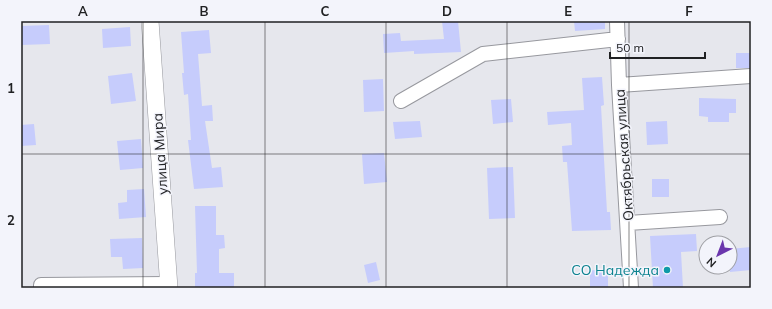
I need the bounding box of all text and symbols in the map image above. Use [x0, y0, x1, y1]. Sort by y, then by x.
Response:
text: A [78, 3, 88, 19]
text: B [200, 3, 209, 19]
text: C [321, 3, 330, 19]
text: D [442, 3, 452, 19]
text: E [564, 3, 572, 19]
text: F [685, 3, 693, 19]
scale bar [610, 34, 705, 60]
text: 50 m [616, 40, 644, 55]
text: 1 [7, 80, 15, 96]
street label: Октябрьская улица [610, 89, 638, 221]
street label: улица Мира [148, 113, 172, 195]
text: 2 [7, 212, 15, 228]
north arrow [698, 235, 738, 275]
text: N [704, 254, 719, 270]
place label: СО Надежда [571, 261, 659, 279]
marker: СО Надежда [662, 265, 672, 275]

